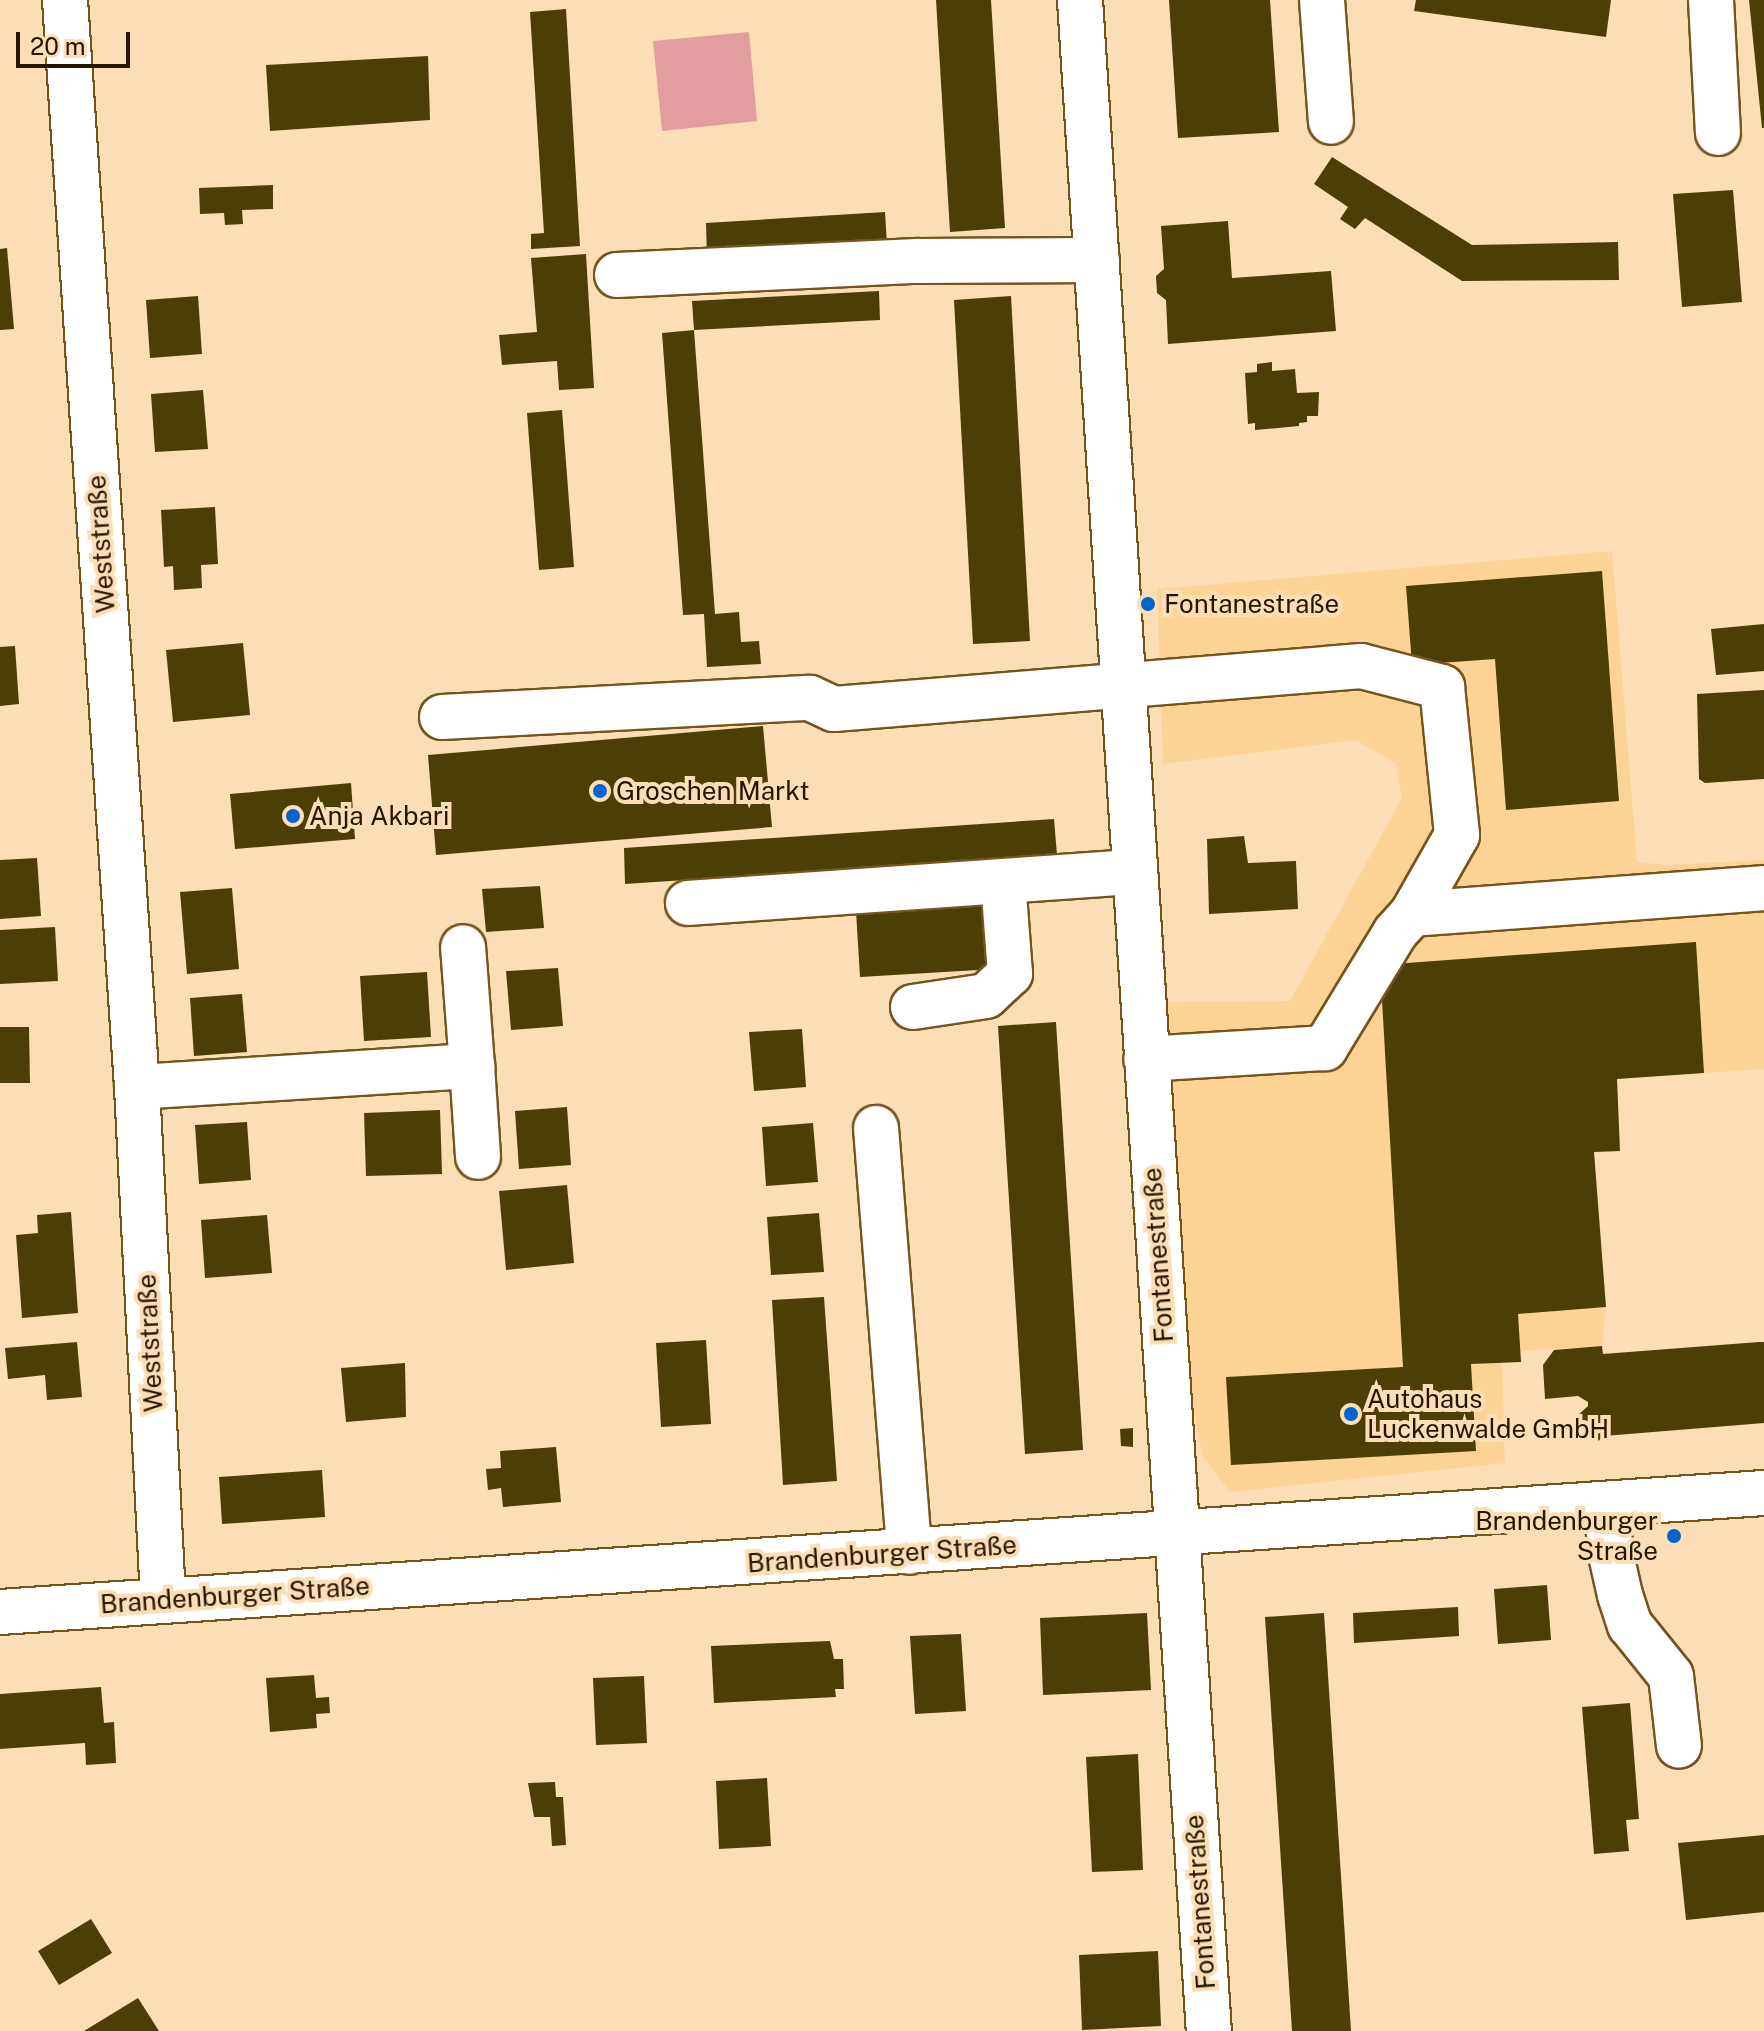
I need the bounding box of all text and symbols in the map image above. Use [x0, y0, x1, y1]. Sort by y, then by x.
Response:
scale bar [20, 16, 134, 66]
text: 20 m [30, 32, 86, 60]
street label: Weststraße [81, 474, 121, 614]
place label: Fontanestraße [1164, 588, 1339, 620]
marker: Fontanestraße [1139, 595, 1157, 613]
place label: Groschen Markt [616, 775, 810, 807]
marker: Groschen Markt [591, 782, 609, 800]
place label: Anja Akbari [309, 800, 449, 832]
marker: Anja Akbari [284, 807, 302, 825]
street label: Fontanestraße [1136, 1166, 1180, 1344]
street label: Weststraße [131, 1273, 169, 1413]
place label: Autohaus Luckenwalde GmbH [1367, 1383, 1609, 1444]
marker: Autohaus Luckenwalde GmbH [1342, 1405, 1360, 1423]
place label: Brandenburger Straße [1475, 1505, 1658, 1566]
marker: Brandenburger Straße [1665, 1527, 1683, 1545]
street label: Brandenburger Straße [746, 1529, 1018, 1579]
street label: Brandenburger Straße [99, 1570, 371, 1620]
street label: Fontanestraße [1178, 1813, 1222, 1991]

